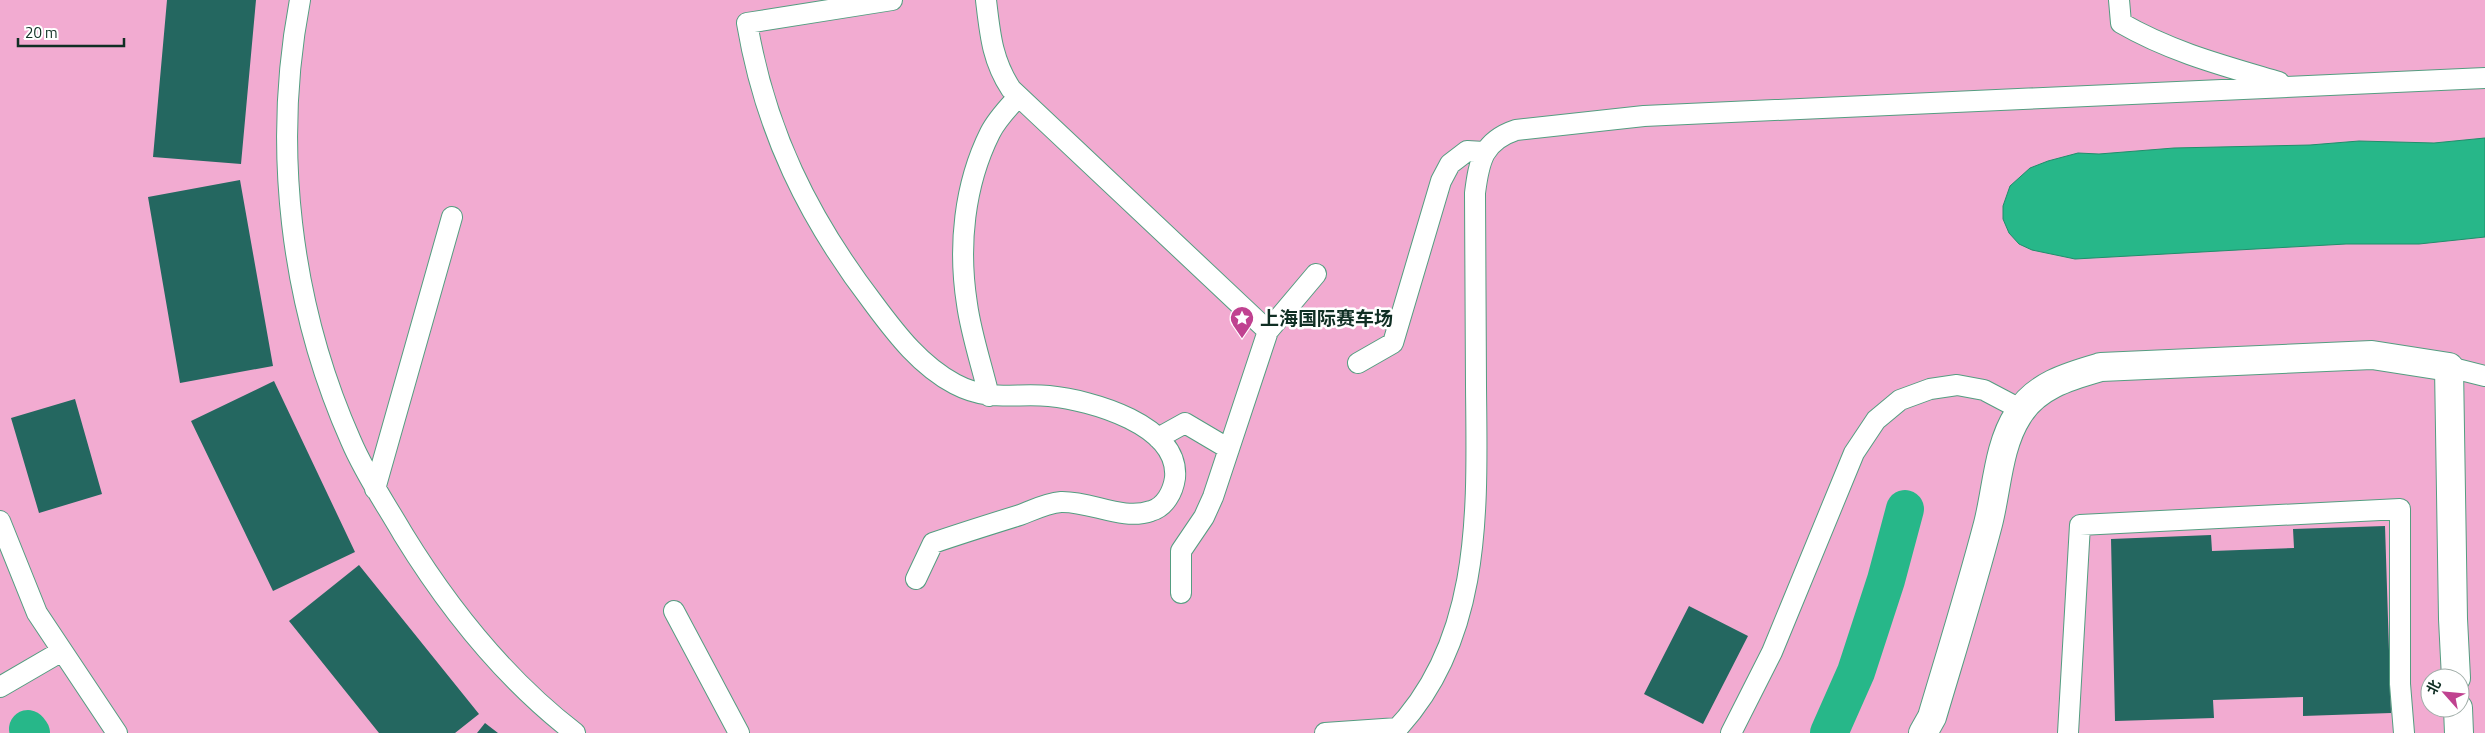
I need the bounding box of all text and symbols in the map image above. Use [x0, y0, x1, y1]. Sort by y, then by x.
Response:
scale bar [18, 15, 124, 47]
text: 20 m [25, 21, 58, 44]
place label: 上海国际赛车场 [1260, 303, 1393, 332]
place icon: 上海国际赛车场 [1229, 305, 1255, 339]
north arrow [2420, 668, 2470, 718]
text: 北 [2420, 676, 2446, 698]

